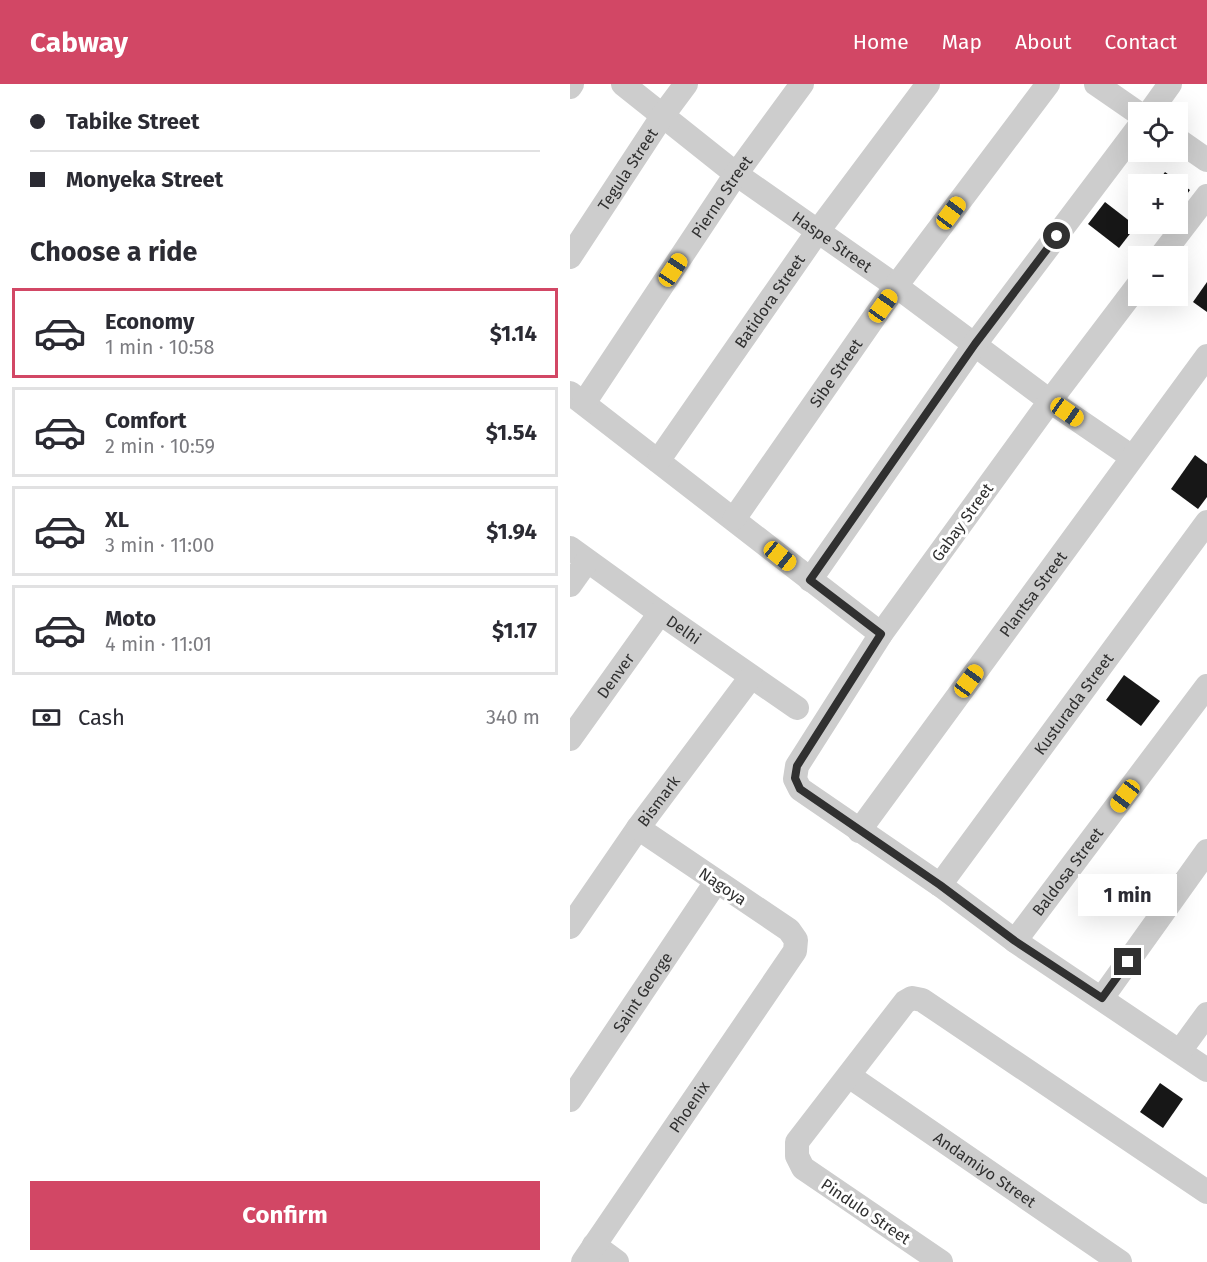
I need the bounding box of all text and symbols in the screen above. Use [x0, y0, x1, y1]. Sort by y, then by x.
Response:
text: Cabway [30, 26, 128, 59]
text: Home [853, 29, 909, 55]
text: Map [942, 29, 982, 55]
text: About [1015, 29, 1072, 55]
text: Contact [1105, 29, 1177, 55]
map controls [1128, 102, 1188, 306]
button: locate [1128, 102, 1188, 162]
text: Tabike Street [66, 108, 199, 135]
street label: Tegula Street [594, 124, 662, 214]
street label: Pierno Street [687, 152, 756, 242]
text: Monyeka Street [66, 166, 223, 193]
button: + [1128, 174, 1188, 234]
car [933, 193, 969, 233]
street label: Haspe Street [789, 207, 876, 276]
route start [1043, 222, 1070, 249]
text: Choose a ride [30, 236, 197, 268]
button: − [1128, 246, 1188, 306]
car [655, 250, 691, 290]
street label: Batidora Street [731, 251, 809, 352]
car [865, 286, 901, 326]
icon: car [33, 306, 87, 360]
text: Economy [105, 308, 194, 335]
text: $1.14 [490, 320, 537, 347]
text: 1 min · 10:58 [105, 335, 215, 359]
street label: Sibe Street [806, 335, 867, 411]
car [1047, 394, 1087, 430]
icon: car [33, 405, 87, 459]
text: Comfort [105, 407, 186, 434]
text: $1.54 [486, 419, 537, 446]
text: 2 min · 10:59 [105, 434, 215, 458]
street label: Gabay Street [928, 479, 997, 565]
icon: car [33, 504, 87, 558]
text: XL [105, 506, 129, 533]
text: $1.94 [486, 518, 537, 545]
text: 3 min · 11:00 [105, 533, 214, 557]
car [760, 538, 800, 574]
street label: Plantsa Street [996, 547, 1071, 641]
icon: car [33, 603, 87, 657]
text: Moto [105, 605, 156, 632]
street label: Delhi [663, 611, 704, 648]
text: $1.17 [492, 617, 537, 644]
text: 4 min · 11:01 [105, 632, 212, 656]
street label: Denver [593, 649, 639, 702]
street label: Kusturada Street [1030, 649, 1118, 759]
car [951, 661, 987, 701]
icon: cash [30, 701, 63, 734]
text: Cash [78, 704, 125, 731]
text: 340 m [486, 705, 540, 729]
street label: Bismark [634, 771, 684, 830]
car [1107, 776, 1143, 816]
street label: Baldosa Street [1028, 824, 1107, 920]
street label: Nagoya [695, 864, 750, 909]
callout: 1 min [1078, 875, 1178, 917]
text: 1 min [1103, 883, 1152, 907]
route end [1114, 948, 1141, 975]
street label: Saint George [609, 949, 676, 1036]
street label: Phoenix [665, 1077, 714, 1136]
street label: Andamiyo Street [930, 1128, 1040, 1212]
street label: Pindulo Street [817, 1175, 914, 1248]
button: Confirm [30, 1181, 540, 1250]

